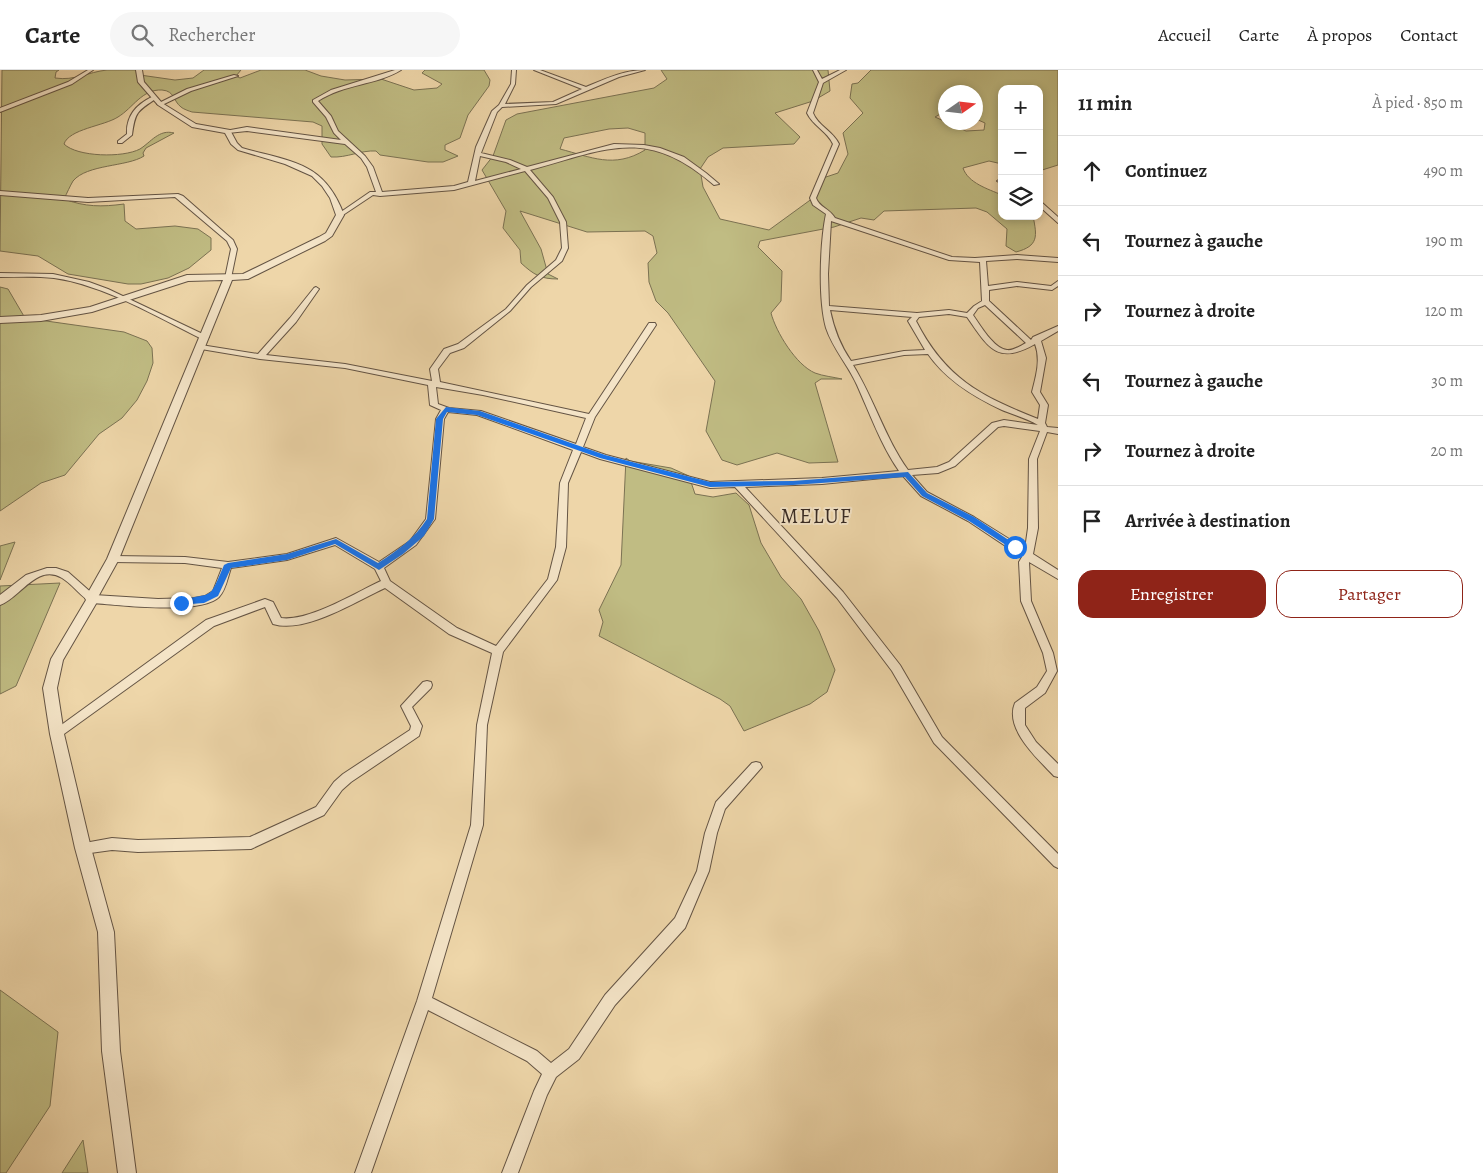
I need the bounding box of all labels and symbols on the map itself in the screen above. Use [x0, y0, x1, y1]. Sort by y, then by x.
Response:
north arrow [938, 85, 983, 130]
district label: MELUF [781, 502, 851, 530]
route start [1004, 536, 1027, 559]
route end [170, 592, 193, 615]

